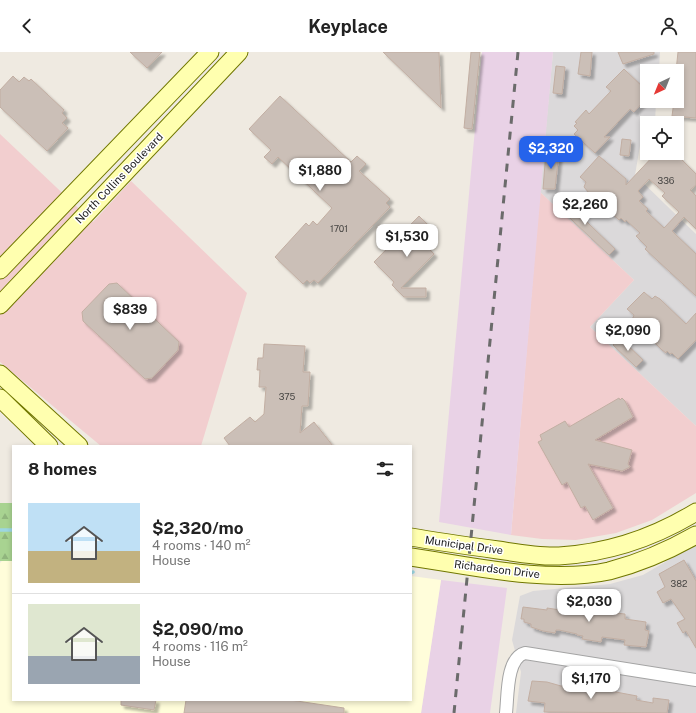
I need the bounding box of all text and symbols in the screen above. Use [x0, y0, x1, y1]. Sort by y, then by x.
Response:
icon: back [16, 15, 38, 37]
icon: person [658, 15, 680, 37]
text: Keyplace [308, 16, 388, 37]
north arrow [640, 64, 684, 108]
map controls [640, 64, 684, 160]
button: locate [640, 116, 684, 160]
street label: North Collins Boulevard [73, 130, 165, 226]
pin: $2,320 [518, 136, 584, 170]
text: $2,320 [528, 141, 574, 156]
pin: $1,880 [287, 158, 353, 192]
text: $1,880 [298, 163, 342, 178]
house number: 336 [658, 175, 675, 186]
pin: $2,260 [552, 192, 618, 226]
text: $2,260 [562, 197, 608, 212]
house number: 1701 [330, 223, 348, 234]
pin: $1,530 [374, 224, 440, 258]
text: $1,530 [385, 229, 429, 244]
pin: $839 [106, 297, 154, 331]
text: $839 [113, 302, 147, 317]
pin: $2,090 [595, 318, 661, 352]
text: $2,090 [605, 323, 651, 338]
house number: 375 [279, 391, 296, 402]
icon: filters [374, 458, 396, 480]
text: 8 homes [28, 459, 97, 479]
text: $2,320/mo [152, 518, 244, 538]
icon: home [60, 519, 108, 567]
street label: Municipal Drive [424, 534, 504, 556]
text: 4 rooms · 140 m² [152, 538, 251, 553]
text: House [152, 553, 191, 568]
street label: Richardson Drive [453, 558, 541, 580]
house number: 382 [671, 578, 687, 589]
pin: $2,030 [556, 589, 622, 623]
text: $2,030 [566, 594, 612, 609]
text: $2,090/mo [152, 619, 244, 639]
icon: home [60, 620, 108, 668]
text: 4 rooms · 116 m² [152, 639, 248, 654]
text: House [152, 654, 191, 669]
pin: $1,170 [558, 666, 624, 700]
text: $1,170 [571, 671, 611, 686]

